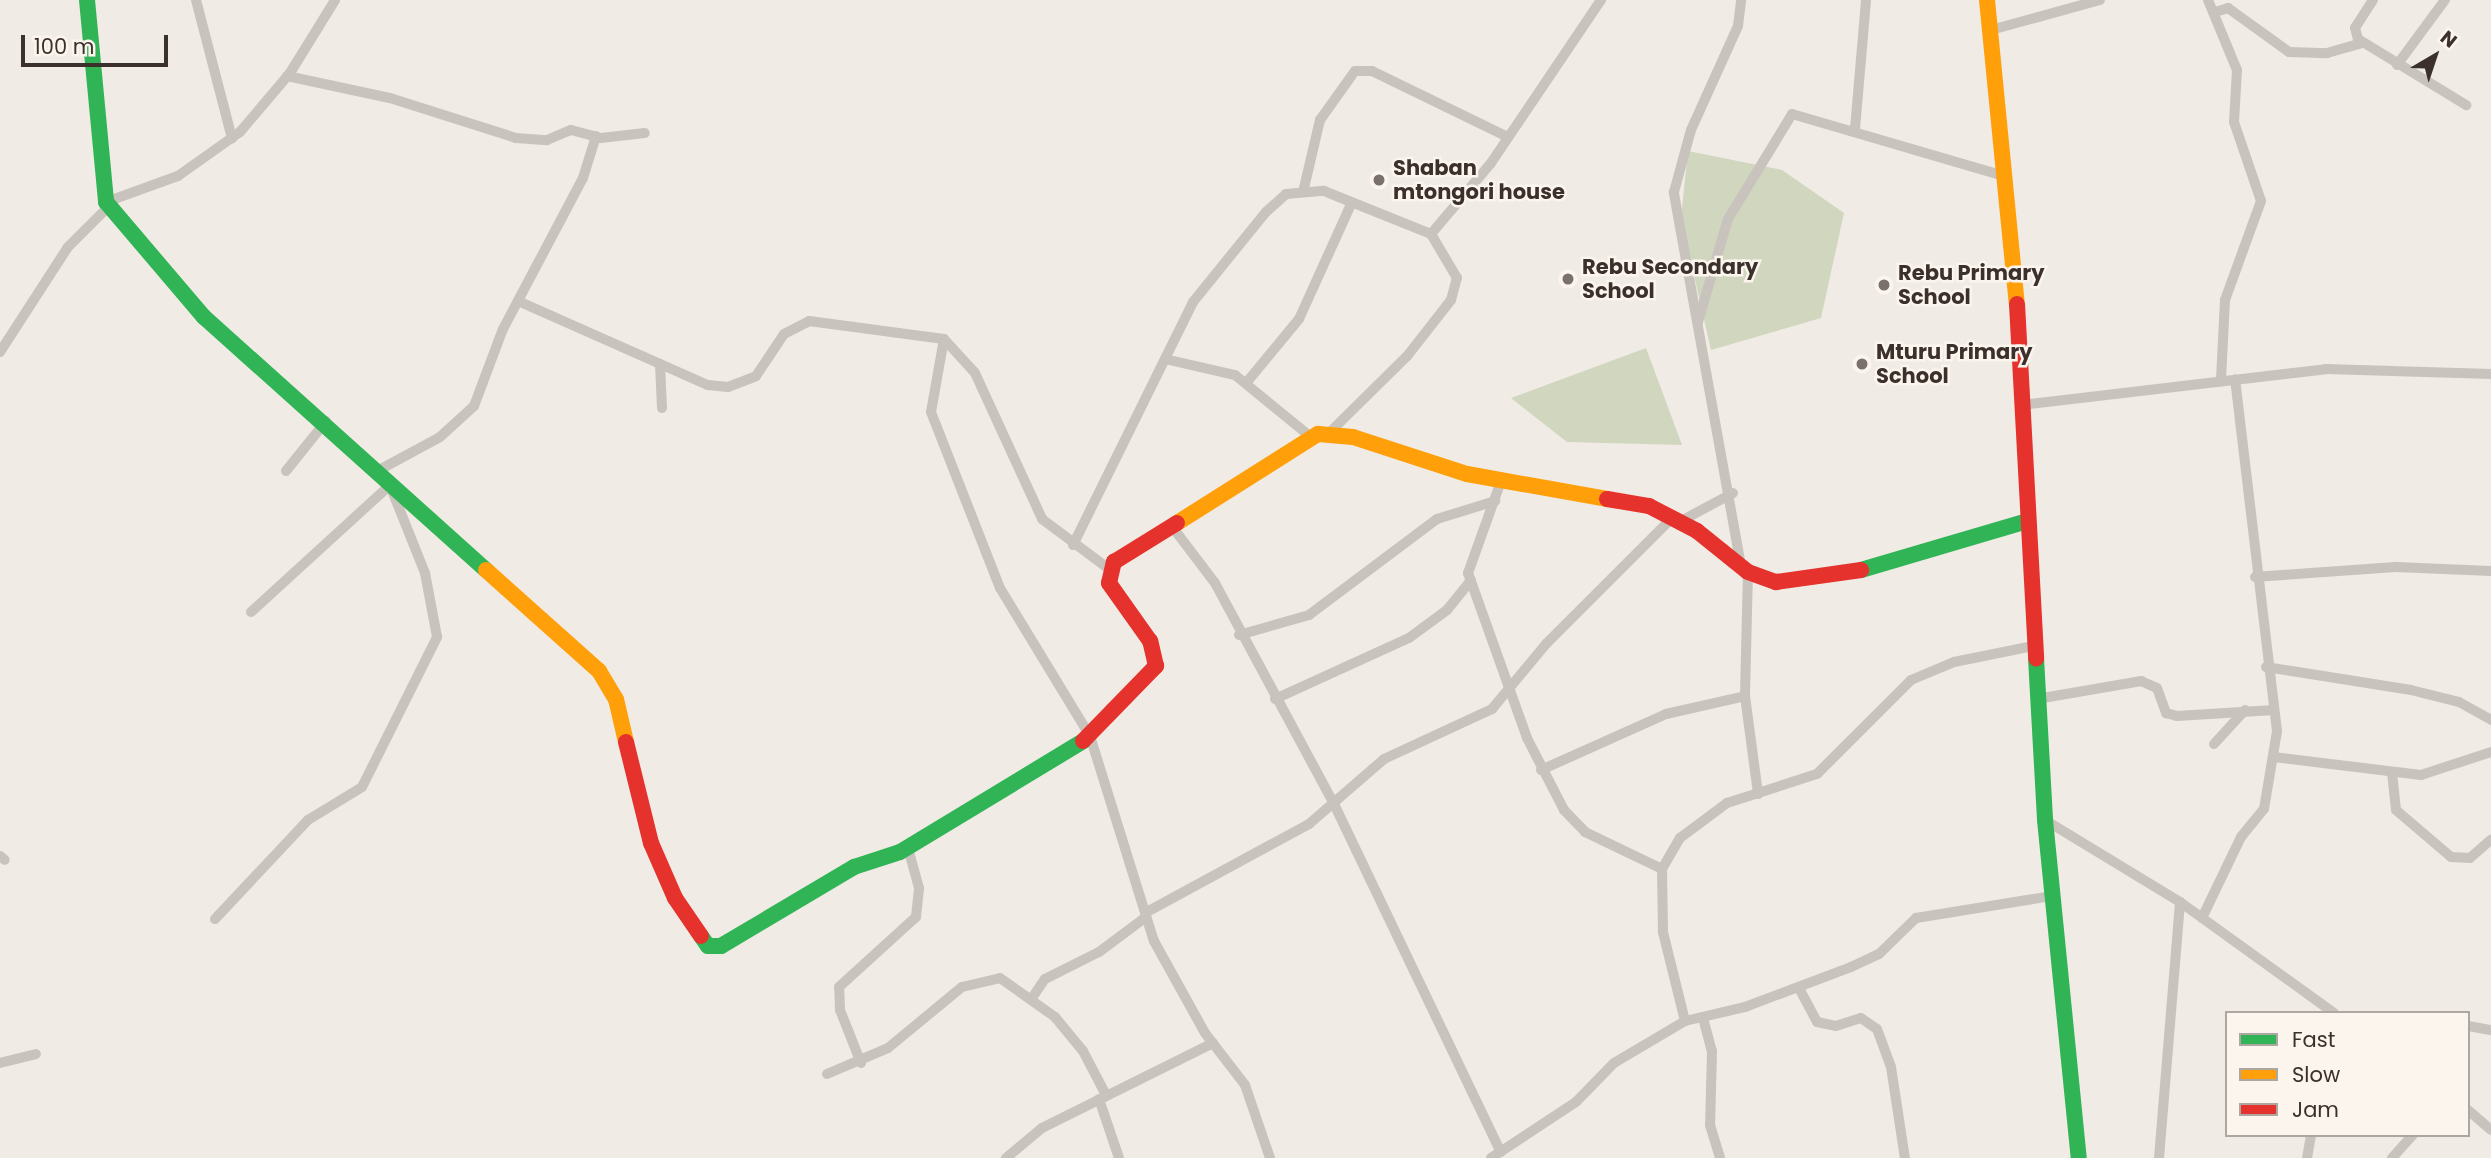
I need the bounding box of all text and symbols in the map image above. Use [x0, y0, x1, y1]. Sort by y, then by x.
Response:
scale bar [24, 21, 172, 65]
north arrow [2400, 21, 2470, 91]
text: N [2434, 24, 2463, 54]
text: 100 m [34, 32, 94, 61]
place label: Shaban mtongori house [1393, 155, 1565, 205]
marker: Shaban mtongori house [1371, 172, 1387, 188]
place label: Rebu Secondary School [1582, 254, 1758, 304]
place label: Rebu Primary School [1898, 260, 2045, 310]
marker: Rebu Secondary School [1560, 271, 1576, 287]
marker: Rebu Primary School [1876, 277, 1892, 293]
place label: Mturu Primary School [1876, 339, 2033, 389]
marker: Mturu Primary School [1854, 356, 1870, 372]
legend [2225, 1011, 2470, 1137]
text: Fast [2292, 1025, 2335, 1054]
text: Slow [2292, 1060, 2340, 1089]
text: Jam [2292, 1095, 2339, 1124]

